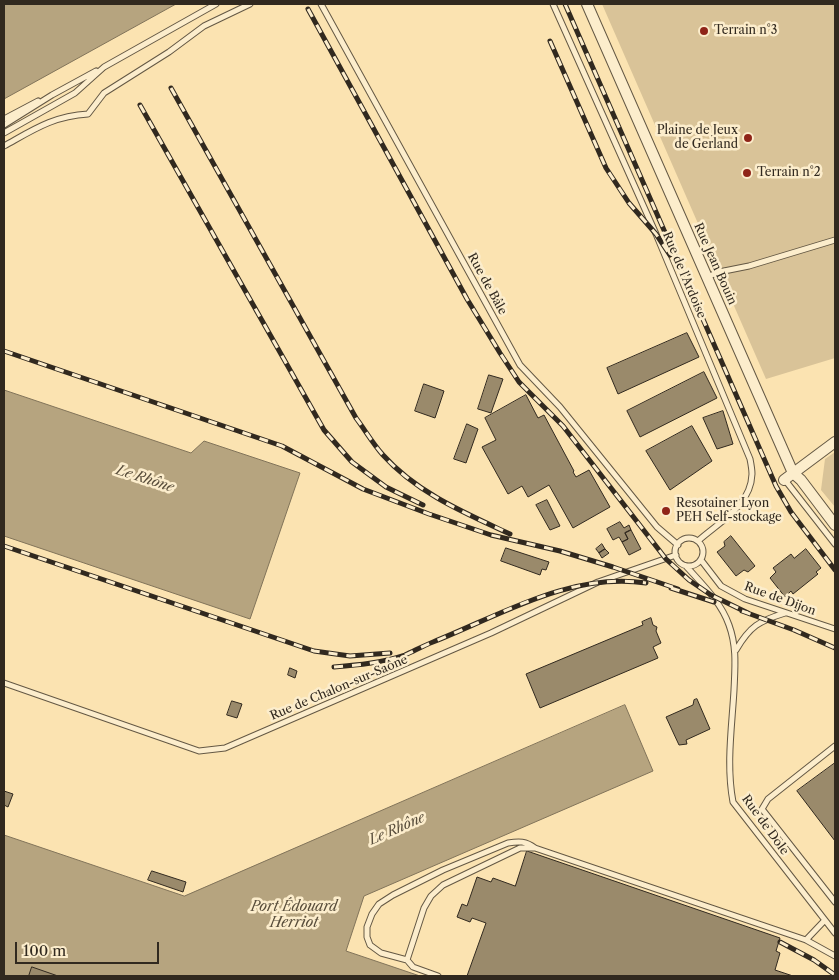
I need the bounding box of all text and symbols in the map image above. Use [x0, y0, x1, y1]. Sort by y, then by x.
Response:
place label: Terrain n°3 [714, 24, 777, 38]
marker: Terrain n°3 [698, 25, 710, 37]
place label: Plaine de Jeux de Gerland [657, 124, 738, 152]
marker: Plaine de Jeux de Gerland [742, 132, 754, 144]
place label: Terrain n°2 [757, 166, 821, 180]
marker: Terrain n°2 [741, 167, 753, 179]
street label: Rue Jean Bouin [690, 221, 740, 307]
street label: Rue de l'Ardoise [659, 229, 709, 321]
street label: Rue de Bâle [464, 251, 510, 317]
water label: Le Rhône [114, 462, 176, 496]
place label: Resotainer Lyon PEH Self-stockage [676, 497, 782, 525]
marker: Resotainer Lyon PEH Self-stockage [660, 505, 672, 517]
street label: Rue de Dijon [742, 579, 818, 619]
street label: Rue de Chalon-sur-Saône [268, 652, 410, 724]
street label: Rue de Dole [738, 792, 792, 858]
water label: Le Rhône [366, 809, 428, 849]
water label: Port Édouard Herriot [251, 899, 337, 932]
scale bar [18, 932, 161, 964]
text: 100 m [23, 941, 66, 960]

